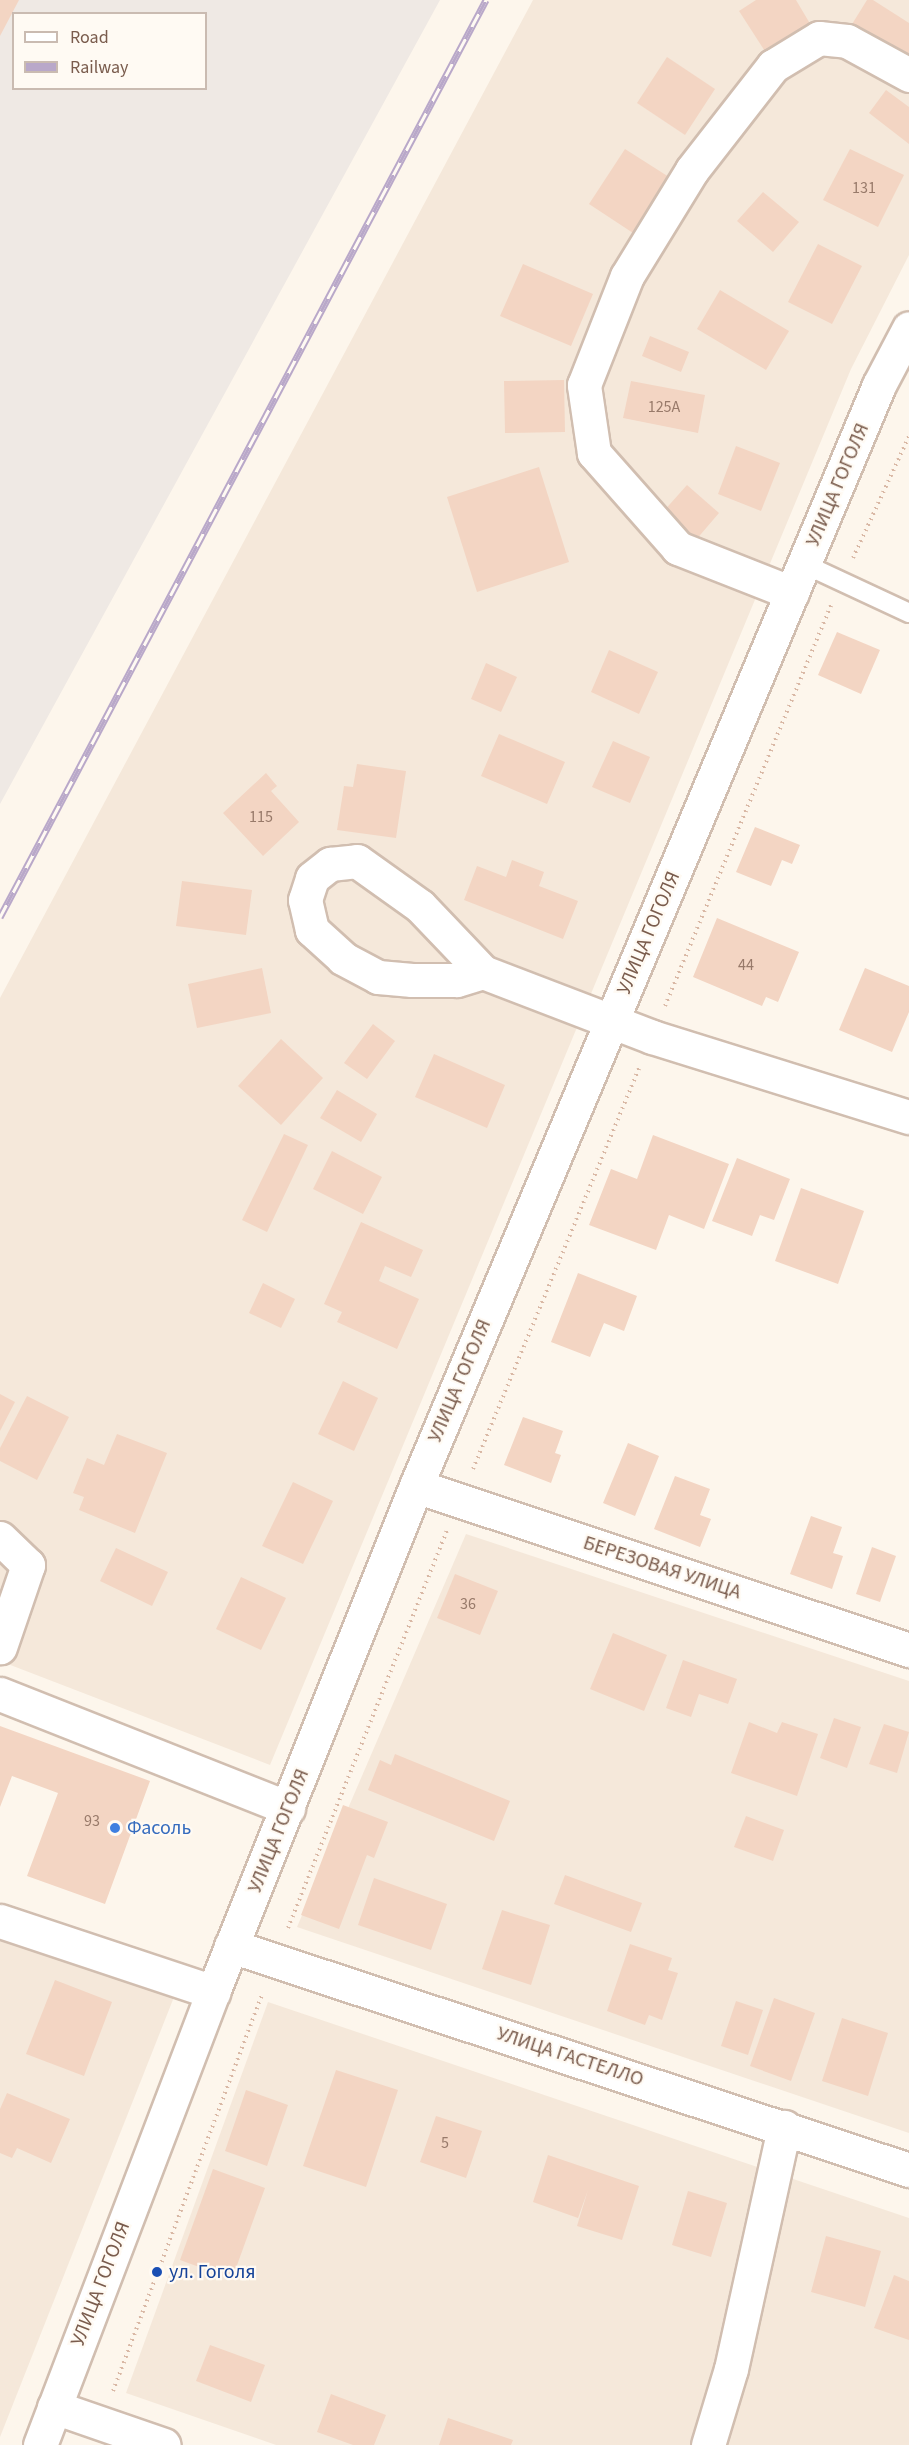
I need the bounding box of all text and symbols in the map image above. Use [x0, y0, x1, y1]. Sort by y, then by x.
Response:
legend [12, 12, 207, 90]
text: Road [70, 25, 109, 50]
text: Railway [70, 55, 129, 80]
house number: 131 [852, 178, 876, 198]
house number: 125А [648, 397, 680, 417]
street label: УЛИЦА ГОГОЛЯ [801, 420, 875, 550]
house number: 115 [249, 807, 273, 827]
street label: УЛИЦА ГОГОЛЯ [612, 868, 686, 998]
house number: 44 [738, 955, 754, 975]
street label: УЛИЦА ГОГОЛЯ [423, 1316, 497, 1446]
street label: БЕРЕЗОВАЯ УЛИЦА [580, 1531, 744, 1605]
house number: 36 [460, 1594, 476, 1614]
street label: УЛИЦА ГОГОЛЯ [243, 1766, 315, 1896]
house number: 93 [84, 1811, 100, 1831]
place label: Фасоль [127, 1816, 191, 1840]
marker: Фасоль [108, 1821, 122, 1835]
street label: УЛИЦА ГАСТЕЛЛО [494, 2022, 646, 2092]
house number: 5 [441, 2133, 449, 2153]
street label: УЛИЦА ГОГОЛЯ [66, 2218, 136, 2350]
place label: ул. Гоголя [169, 2260, 256, 2284]
marker: ул. Гоголя [150, 2265, 164, 2279]

